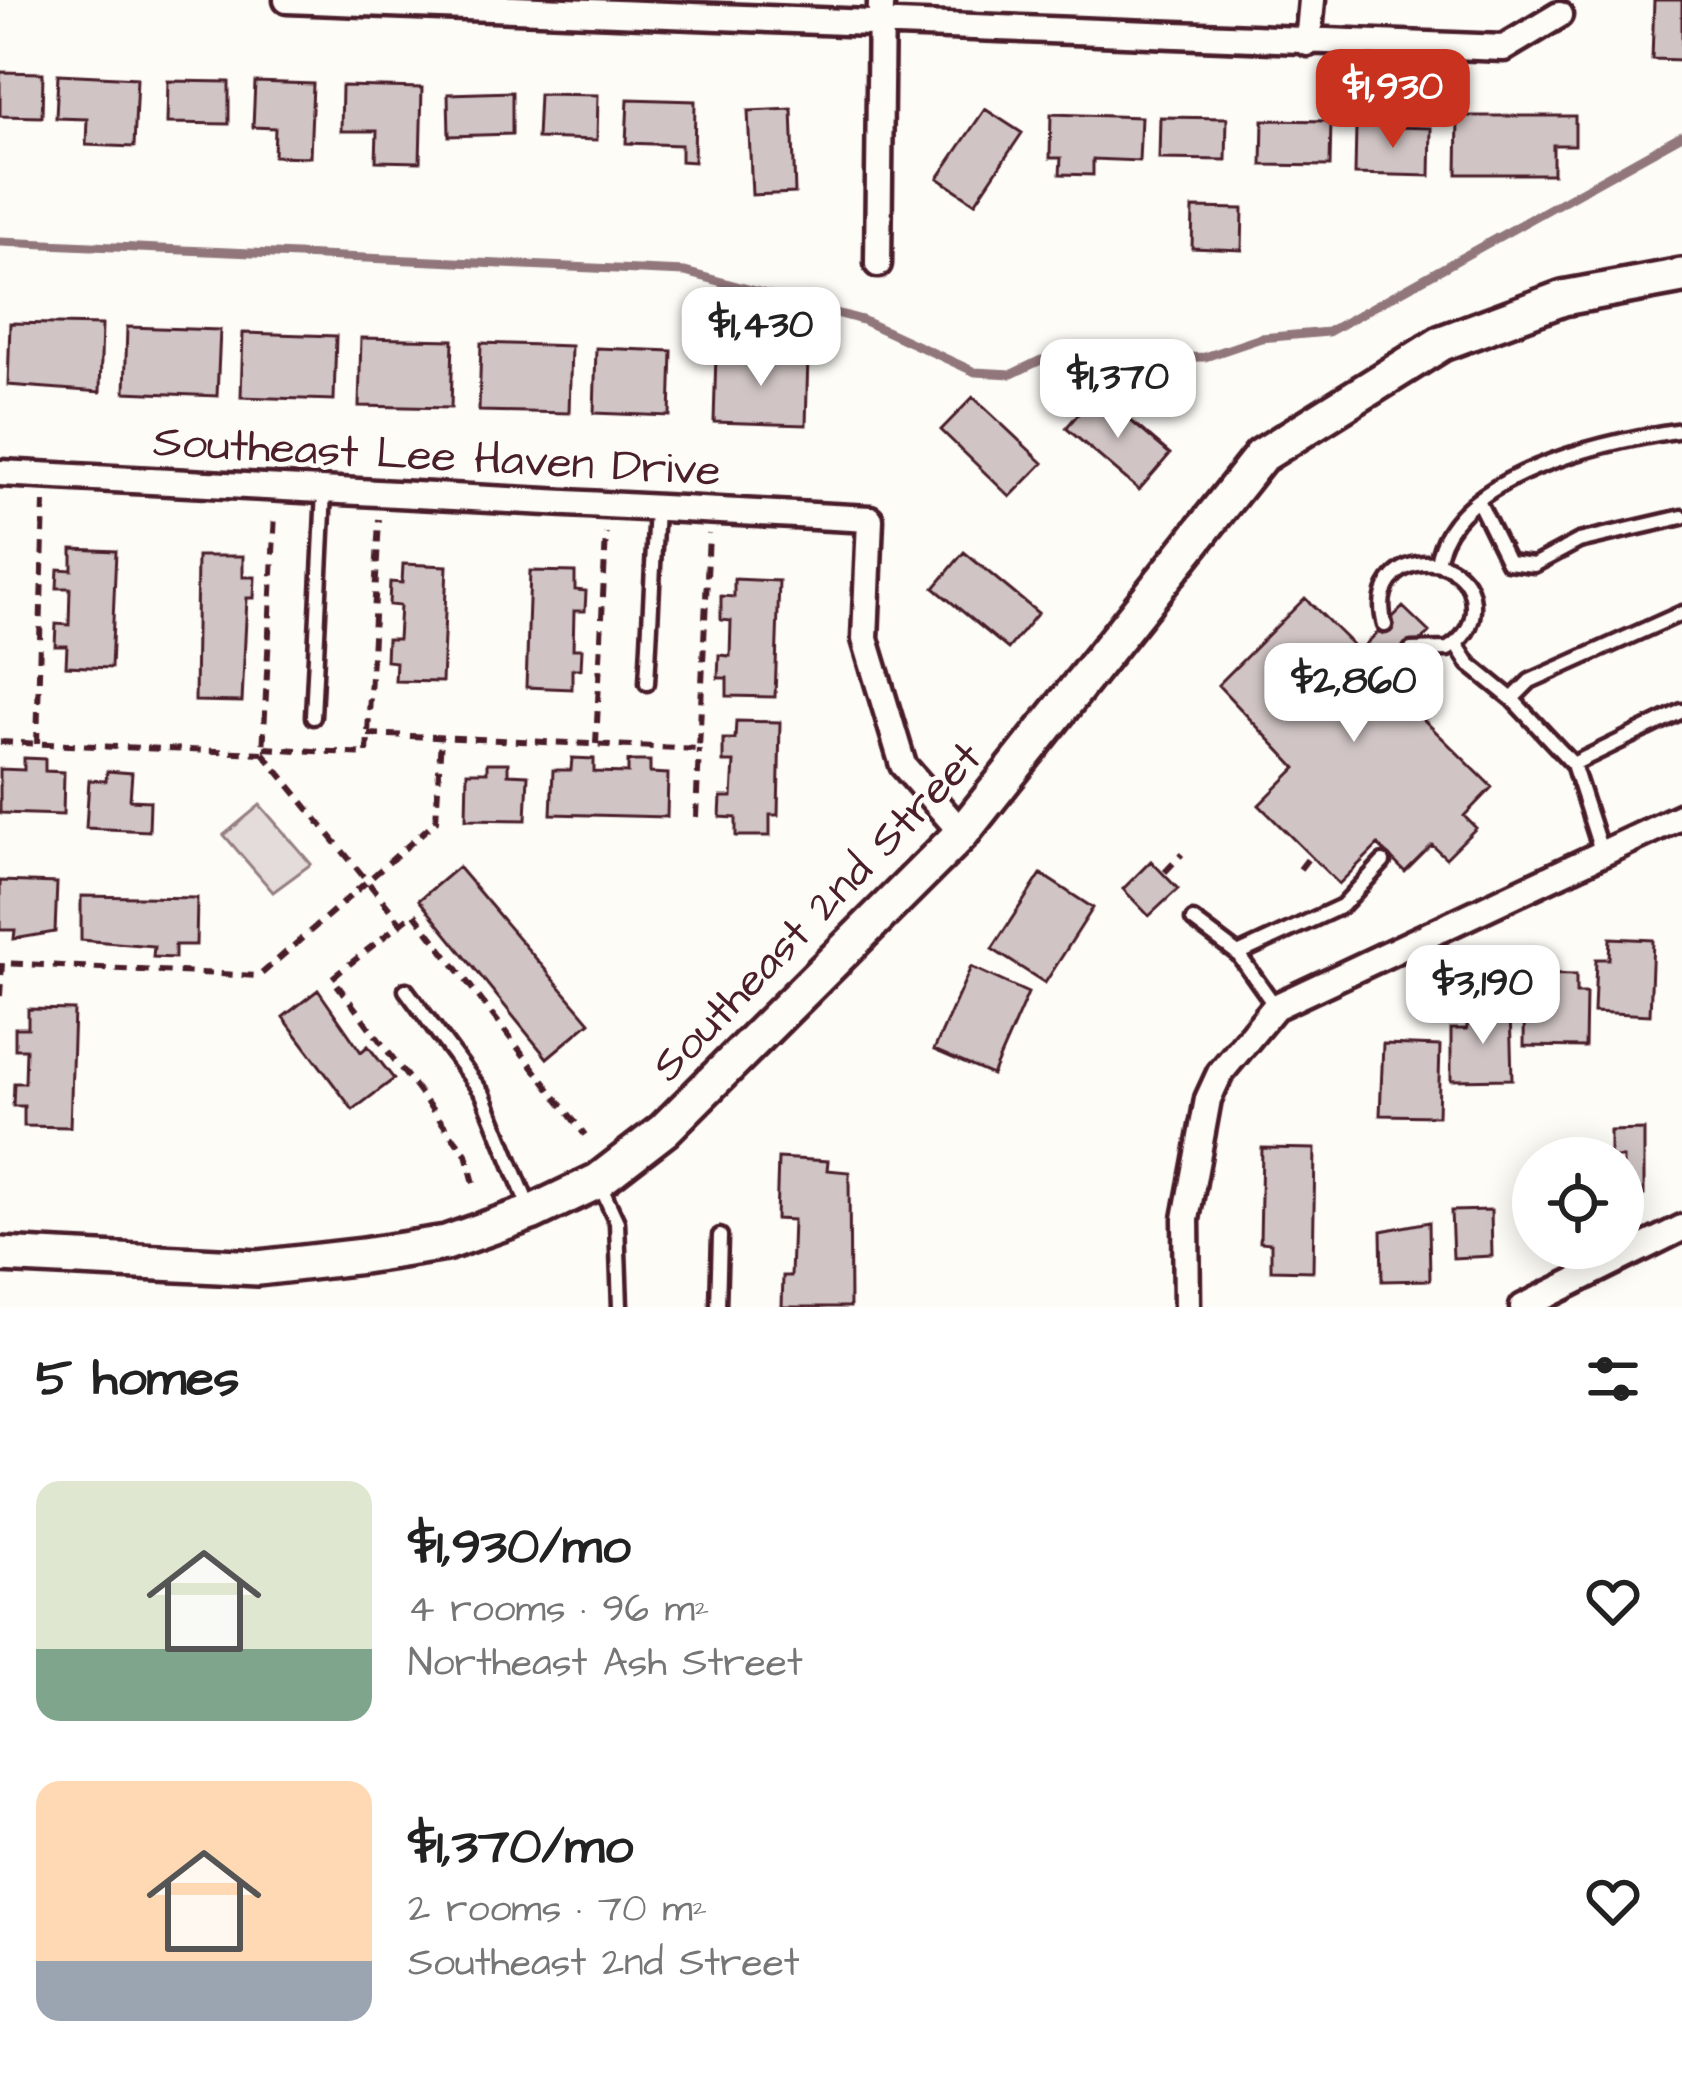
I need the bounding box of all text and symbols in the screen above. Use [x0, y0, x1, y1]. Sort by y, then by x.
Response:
pin: $1,930 [1295, 49, 1491, 151]
text: $1,930 [1343, 61, 1443, 115]
pin: $1,430 [663, 287, 859, 389]
text: $1,430 [709, 299, 813, 353]
pin: $1,370 [1020, 339, 1216, 441]
text: $1,370 [1067, 351, 1169, 405]
street label: Southeast Lee Haven Drive [151, 411, 722, 503]
pin: $2,860 [1256, 643, 1452, 745]
text: $2,860 [1291, 655, 1417, 709]
street label: Southeast 2nd Street [638, 728, 996, 1096]
pin: $3,190 [1385, 945, 1581, 1047]
text: $3,190 [1433, 957, 1533, 1011]
map controls [1512, 1137, 1644, 1269]
button: locate [1512, 1137, 1644, 1269]
text: 5 homes [36, 1344, 239, 1415]
icon: filters [1580, 1346, 1646, 1412]
text: $1,930/mo [408, 1512, 631, 1583]
icon: home [132, 1529, 276, 1673]
icon: heart [1580, 1568, 1646, 1634]
text: 4 rooms · 96 m² [408, 1583, 709, 1637]
text: Northeast Ash Street [408, 1637, 803, 1691]
text: $1,370/mo [408, 1812, 633, 1883]
icon: home [132, 1829, 276, 1973]
icon: heart [1580, 1868, 1646, 1934]
text: 2 rooms · 70 m² [408, 1883, 707, 1937]
text: Southeast 2nd Street [408, 1937, 800, 1991]

